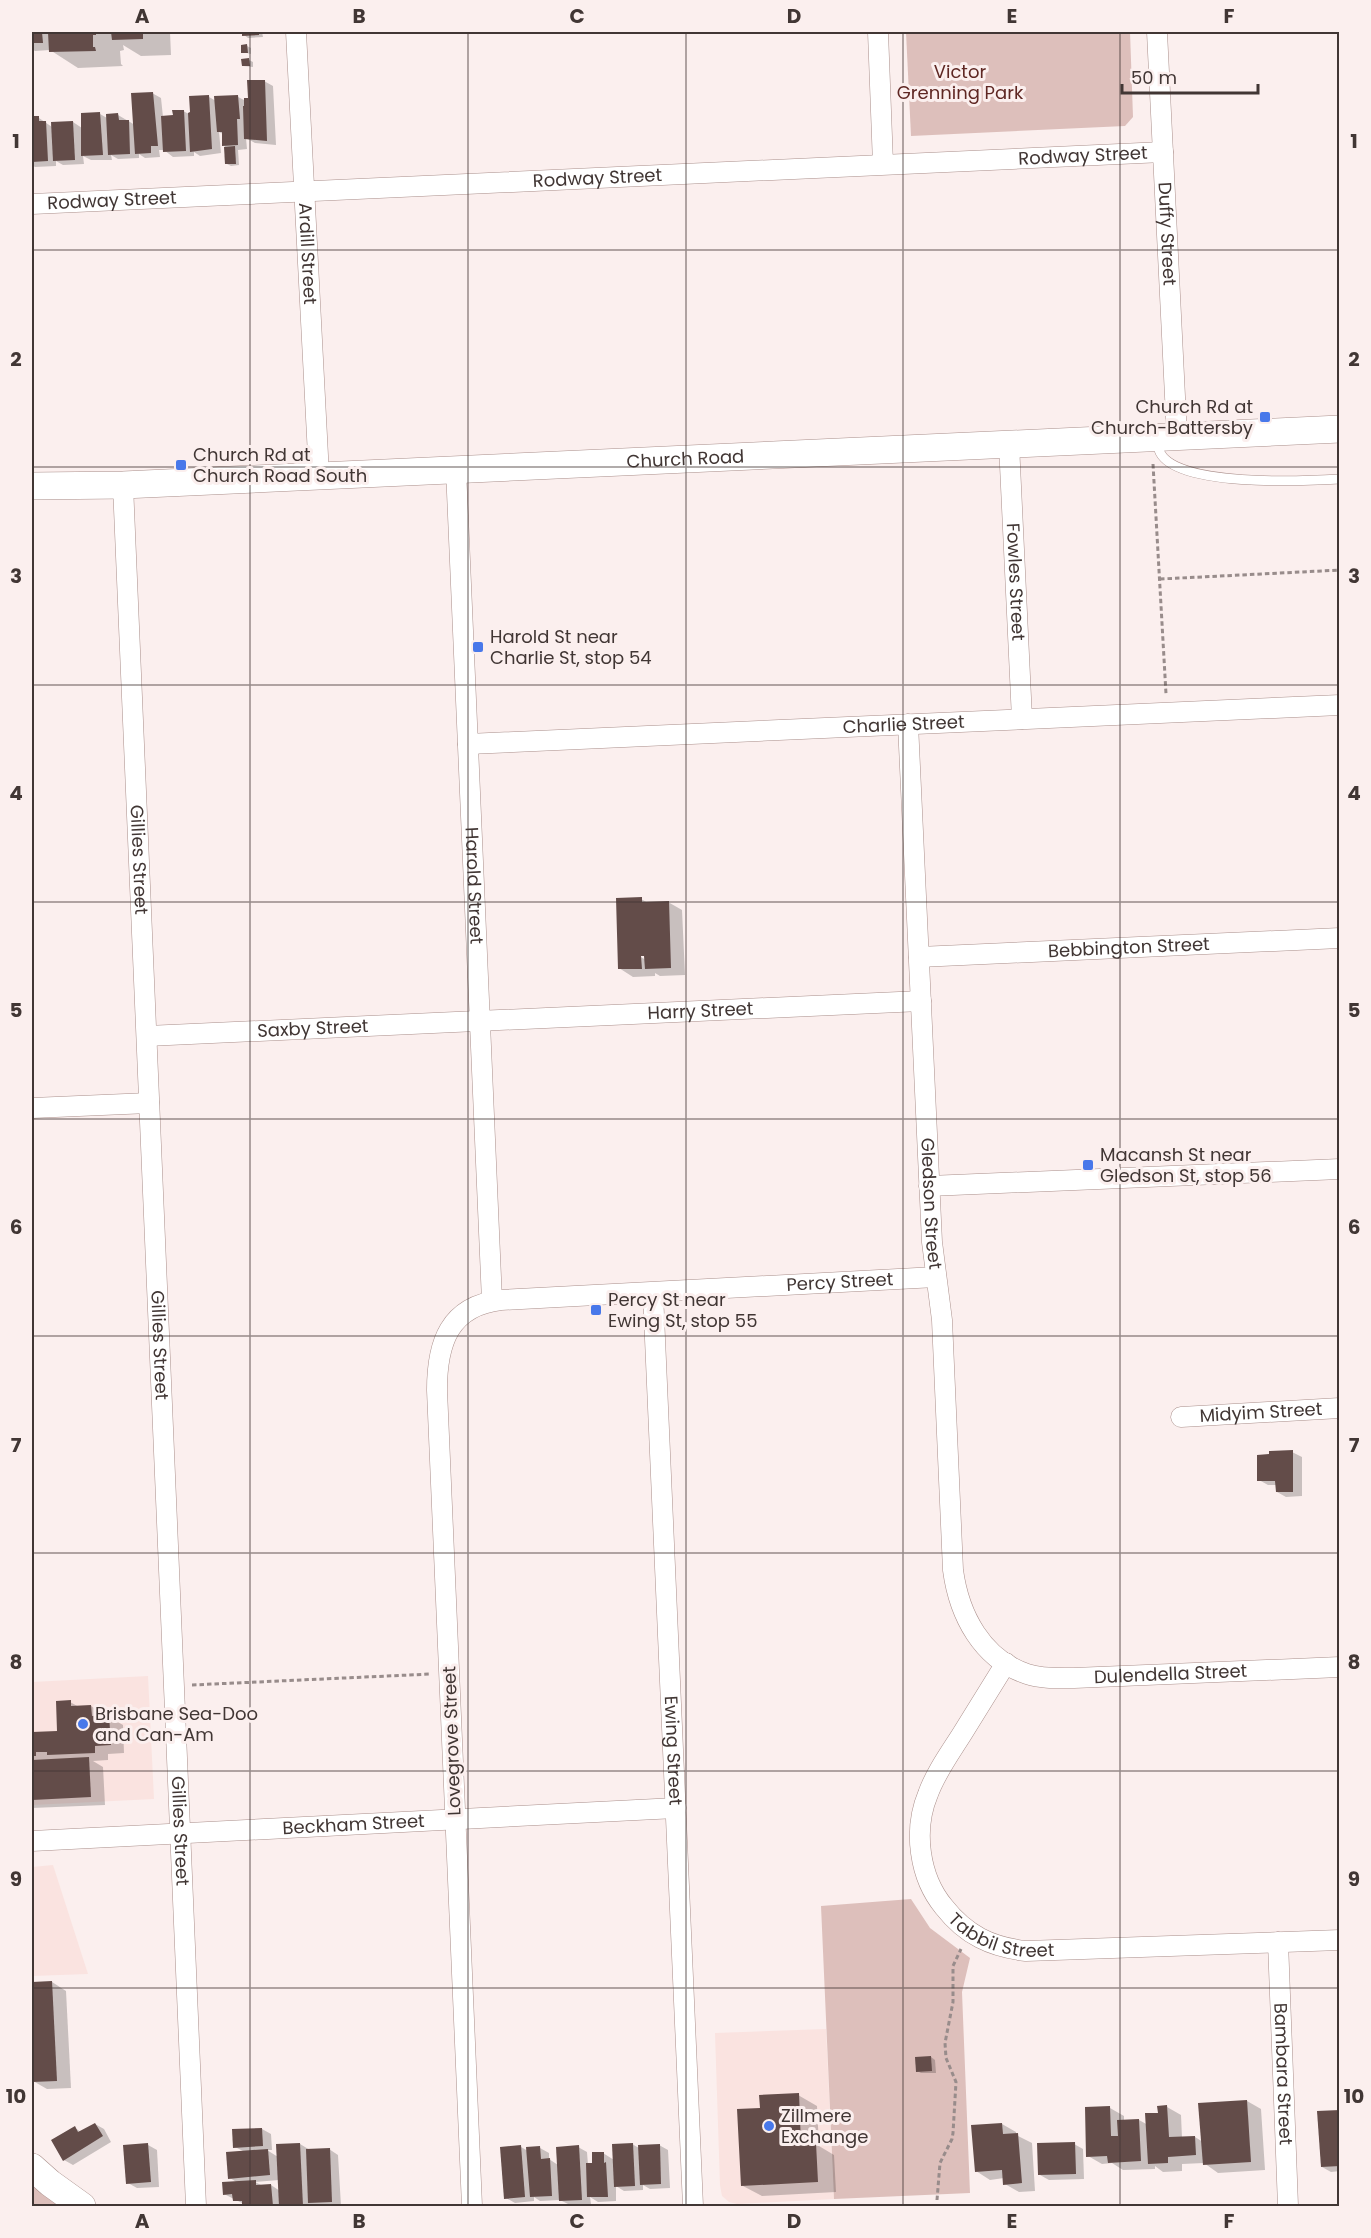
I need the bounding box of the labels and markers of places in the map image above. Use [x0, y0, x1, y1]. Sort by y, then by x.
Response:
place label: Church Rd at Church-Battersby [1091, 394, 1253, 440]
marker: Church Rd at Church-Battersby [1258, 410, 1272, 424]
place label: Church Rd at Church Road South [193, 442, 367, 488]
marker: Church Rd at Church Road South [174, 458, 188, 472]
place label: Harold St near Charlie St, stop 54 [490, 624, 652, 670]
marker: Harold St near Charlie St, stop 54 [471, 640, 485, 654]
place label: Macansh St near Gledson St, stop 56 [1100, 1142, 1272, 1188]
marker: Macansh St near Gledson St, stop 56 [1081, 1158, 1095, 1172]
place label: Percy St near Ewing St, stop 55 [608, 1287, 757, 1333]
marker: Percy St near Ewing St, stop 55 [589, 1303, 603, 1317]
place label: Brisbane Sea-Doo and Can-Am [95, 1701, 258, 1747]
marker: Brisbane Sea-Doo and Can-Am [76, 1717, 90, 1731]
place label: Zillmere Exchange [781, 2103, 868, 2149]
marker: Zillmere Exchange [762, 2119, 776, 2133]

